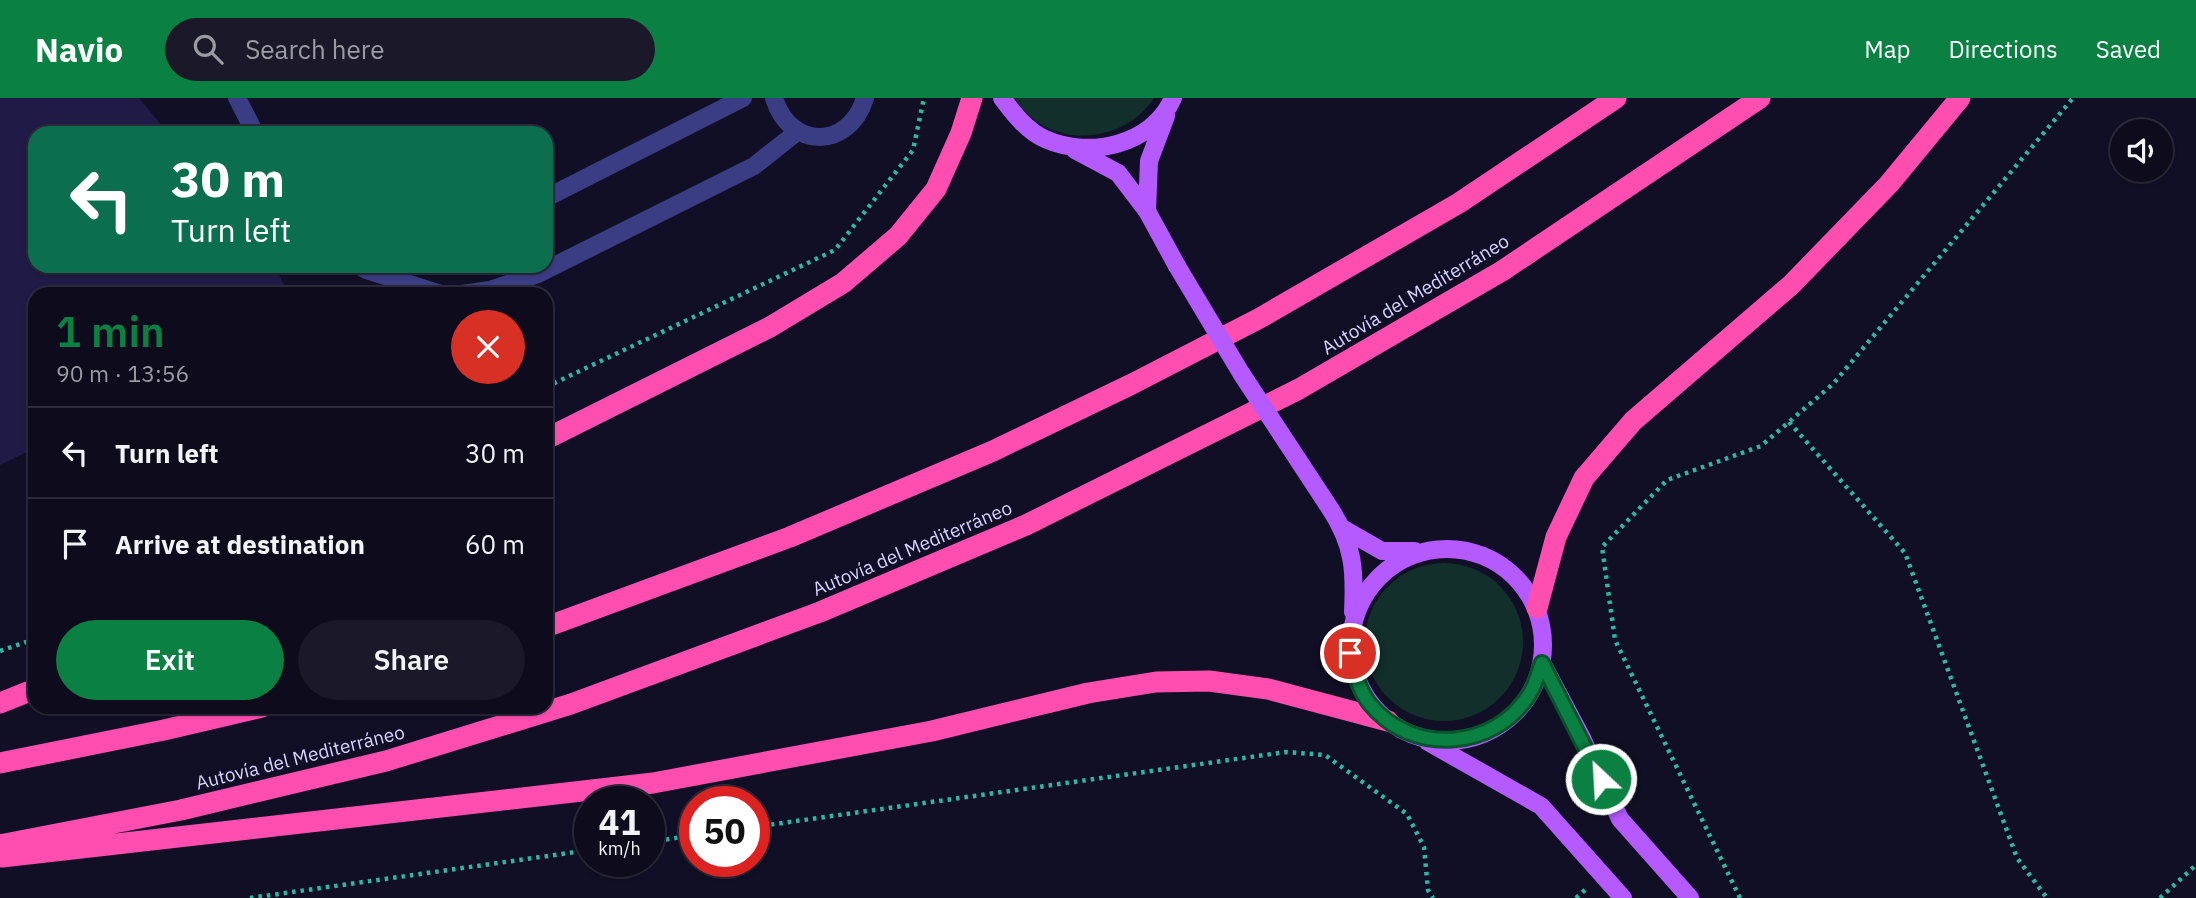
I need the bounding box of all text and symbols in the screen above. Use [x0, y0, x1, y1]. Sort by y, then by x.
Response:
search box [165, 18, 655, 81]
text: Navio [35, 28, 123, 71]
icon: search [189, 30, 227, 68]
text: Search here [245, 32, 385, 66]
text: Map [1864, 33, 1910, 65]
text: Directions [1948, 33, 2058, 65]
text: Saved [2096, 33, 2161, 65]
map controls [2110, 119, 2173, 182]
button: sound [2110, 119, 2173, 182]
text: 30 m [171, 147, 285, 210]
icon: left [56, 154, 147, 245]
text: Turn left [171, 209, 291, 251]
street label: Autovía del Mediterráneo [1317, 228, 1513, 360]
text: 1 min [56, 304, 165, 359]
button: close [451, 310, 525, 384]
text: 90 m · 13:56 [56, 358, 189, 388]
icon: left [56, 434, 94, 472]
text: Turn left [115, 436, 218, 470]
text: 30 m [465, 436, 525, 470]
street label: Autovía del Mediterráneo [809, 495, 1015, 601]
icon: arrive [56, 525, 94, 563]
text: Arrive at destination [115, 527, 365, 561]
text: 60 m [465, 527, 525, 561]
button: Exit [56, 620, 284, 700]
button: Share [298, 620, 525, 700]
pin [1320, 623, 1380, 683]
icon: arrive [1331, 634, 1369, 672]
street label: Autovía del Mediterráneo [193, 719, 407, 795]
position arrow [1564, 742, 1638, 816]
speed limit sign: 50 [679, 786, 770, 877]
text: 41 [598, 799, 641, 845]
text: km/h [598, 837, 641, 860]

